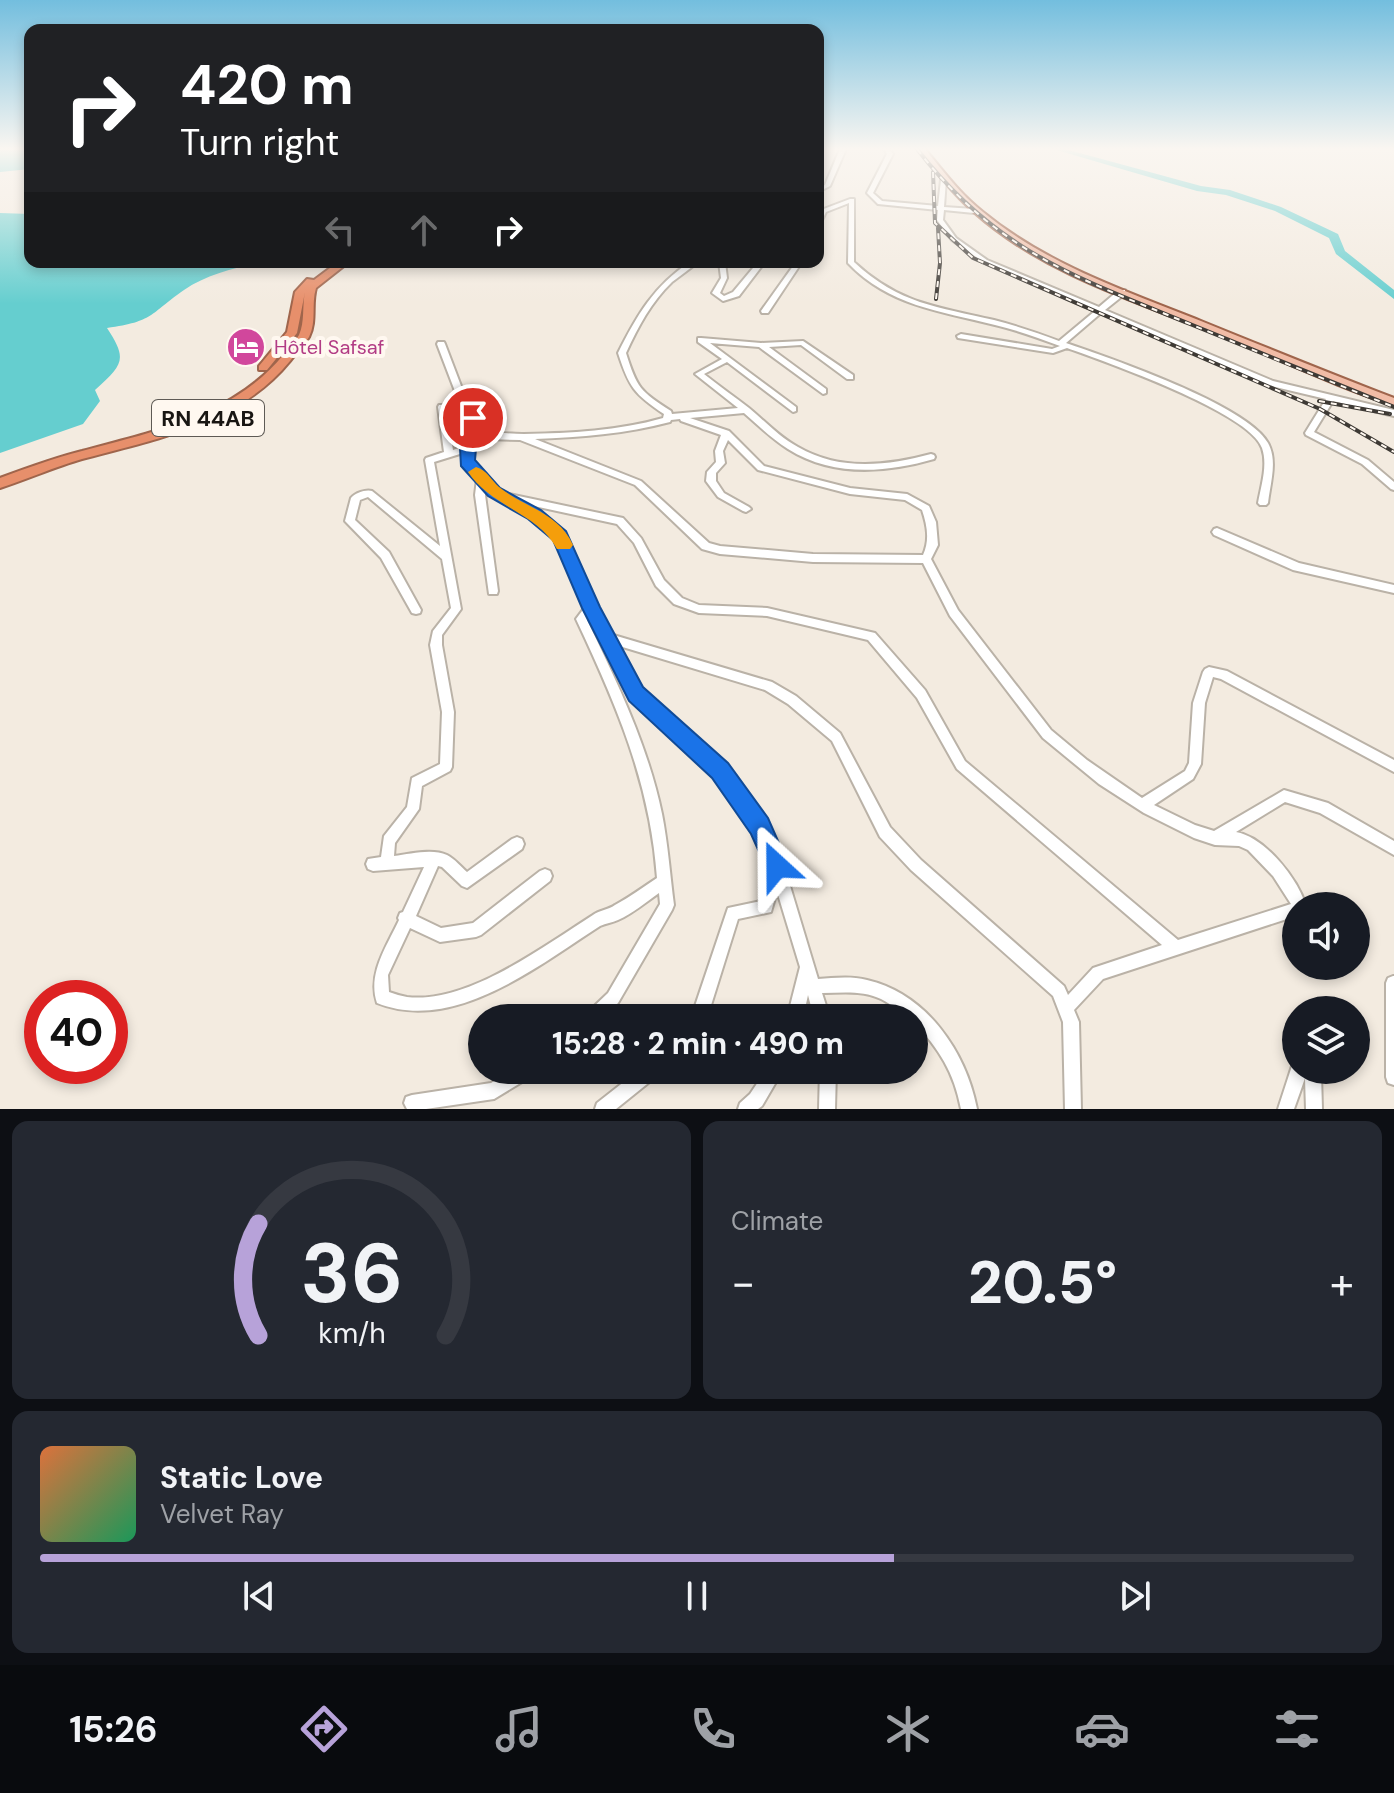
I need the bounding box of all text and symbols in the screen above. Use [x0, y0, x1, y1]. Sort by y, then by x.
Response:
text: 420 m [180, 48, 354, 121]
icon: right [48, 56, 152, 160]
text: Turn right [180, 119, 339, 166]
icon: left [318, 208, 362, 252]
icon: ahead [402, 208, 446, 252]
icon: right [486, 208, 530, 252]
hotel icon: Hôtel Safsaf [225, 326, 267, 368]
place label: Hôtel Safsaf [274, 334, 385, 360]
pin [439, 384, 507, 452]
icon: arrive [451, 396, 495, 440]
road number: RN 44AB [152, 400, 264, 436]
position arrow [735, 824, 819, 908]
map controls [1282, 892, 1370, 1084]
button: sound [1282, 892, 1370, 980]
speed limit sign: 40 [24, 980, 128, 1084]
button: layers [1282, 996, 1370, 1084]
text: 15:28 · 2 min · 490 m [552, 1024, 844, 1063]
text: Climate [731, 1204, 823, 1238]
text: 36 [300, 1219, 403, 1328]
text: 20.5° [968, 1243, 1117, 1322]
text: − [731, 1254, 755, 1312]
text: + [1330, 1254, 1354, 1312]
text: km/h [318, 1315, 385, 1352]
text: Static Love [160, 1458, 323, 1497]
text: Velvet Ray [160, 1497, 284, 1531]
icon: previous [237, 1574, 281, 1618]
icon: pause [675, 1574, 719, 1618]
icon: next [1113, 1574, 1157, 1618]
icon: directions [296, 1701, 352, 1757]
icon: music [491, 1701, 547, 1757]
icon: phone [685, 1701, 741, 1757]
icon: climate [880, 1701, 936, 1757]
icon: car [1074, 1701, 1130, 1757]
icon: filters [1269, 1701, 1325, 1757]
text: 15:26 [69, 1706, 158, 1753]

